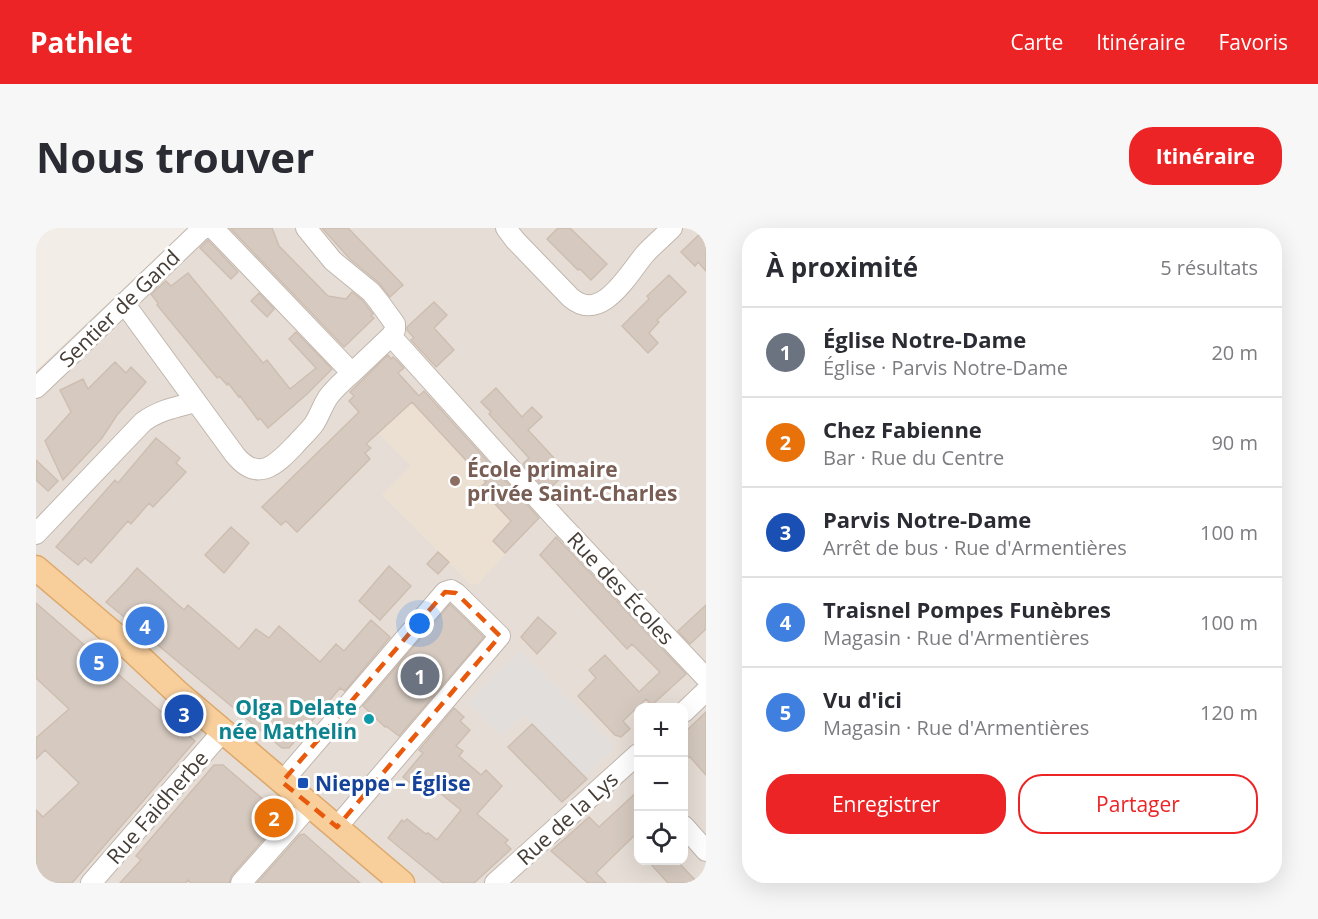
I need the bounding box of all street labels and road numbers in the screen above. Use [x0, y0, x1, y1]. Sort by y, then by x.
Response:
street label: Sentier de Gand [53, 243, 185, 373]
street label: Rue des Écoles [561, 526, 681, 650]
street label: Rue Faidherbe [100, 744, 214, 870]
street label: Rue de la Lys [510, 765, 624, 871]

